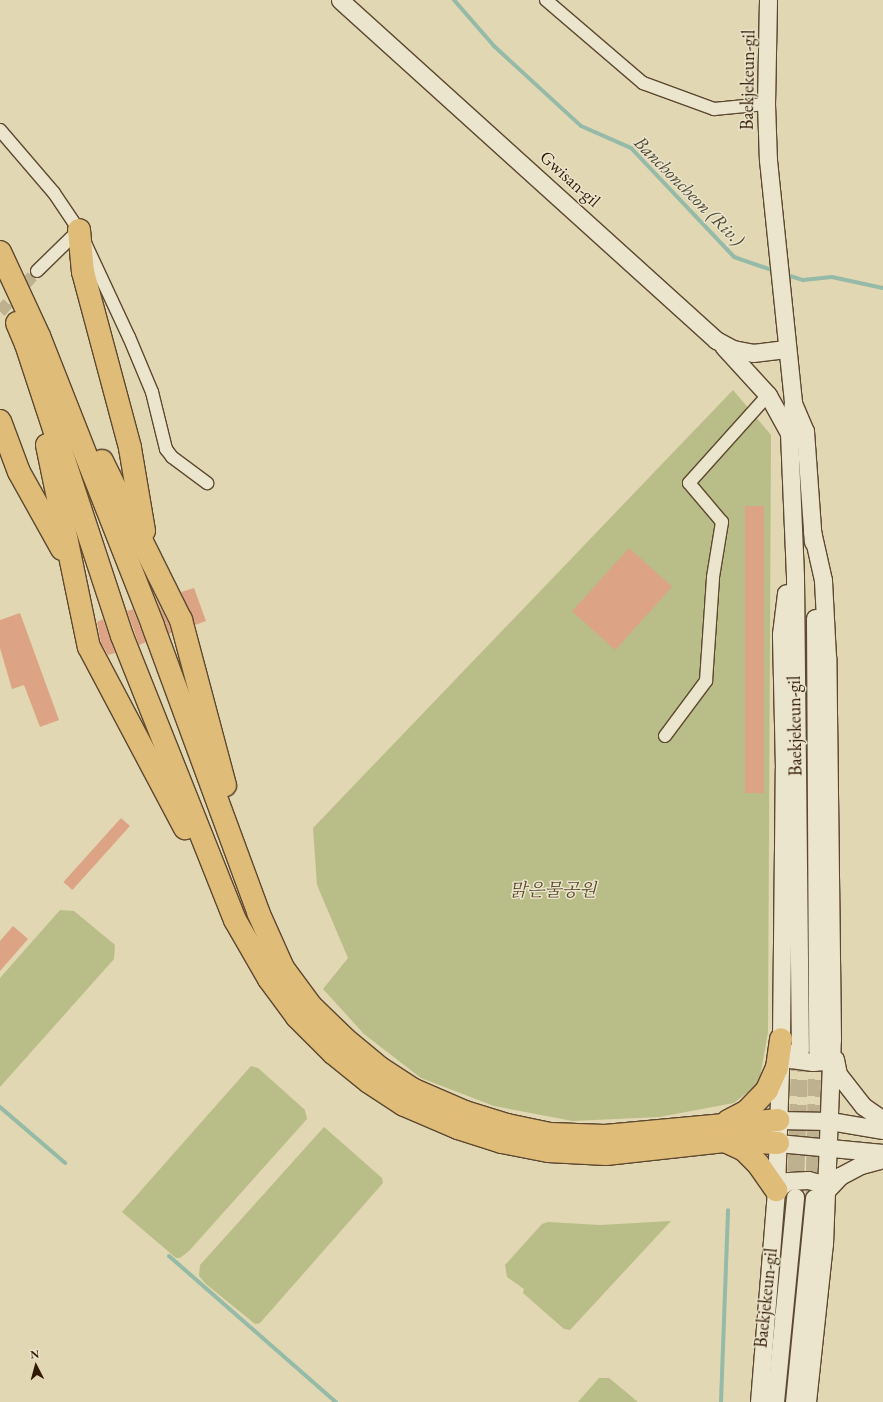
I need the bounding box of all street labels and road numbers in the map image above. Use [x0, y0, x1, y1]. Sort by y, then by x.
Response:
street label: Baekjekeun-gil [736, 30, 760, 130]
street label: Gwisan-gil [535, 146, 605, 212]
street label: Baekjekeun-gil [783, 676, 807, 776]
street label: Baekjekeun-gil [750, 1247, 782, 1349]

